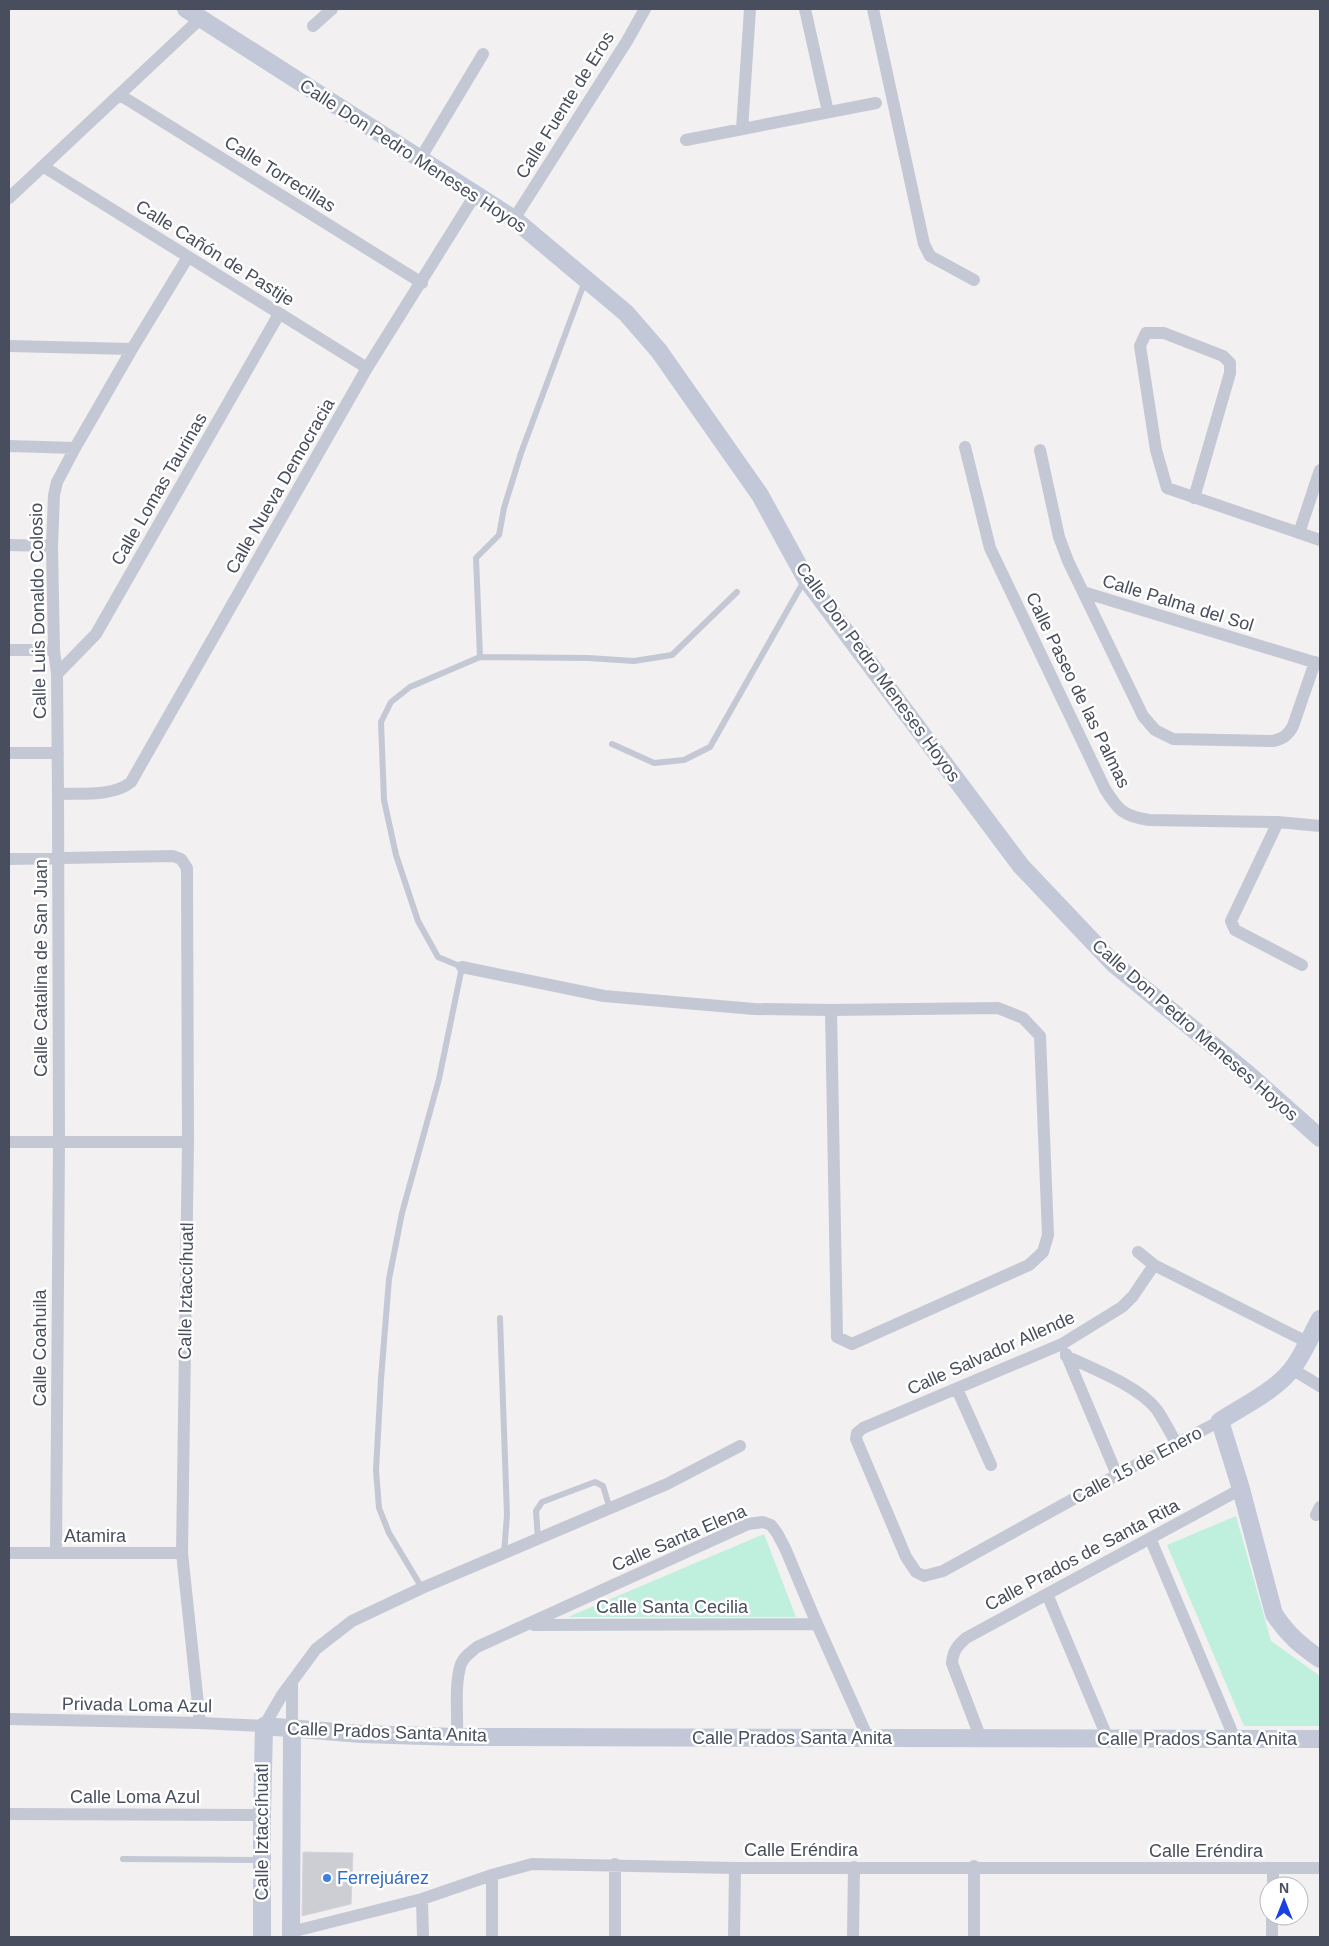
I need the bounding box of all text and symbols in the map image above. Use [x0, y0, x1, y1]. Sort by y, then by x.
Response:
street label: Calle Fuente de Eros [512, 28, 618, 182]
street label: Calle Don Pedro Meneses Hoyos [296, 75, 530, 237]
street label: Calle Torrecillas [221, 132, 339, 216]
street label: Calle Cañón de Pastije [132, 196, 298, 310]
street label: Calle Nueva Democracia [222, 394, 339, 577]
street label: Calle Lomas Taurinas [107, 409, 211, 569]
street label: Calle Luis Donaldo Colosio [26, 503, 50, 719]
street label: Calle Don Pedro Meneses Hoyos [792, 558, 964, 786]
street label: Calle Palma del Sol [1100, 570, 1256, 636]
street label: Calle Paseo de las Palmas [1022, 589, 1134, 791]
street label: Calle Catalina de San Juan [31, 859, 51, 1077]
street label: Calle Don Pedro Meneses Hoyos [1088, 935, 1302, 1125]
street label: Calle Iztaccíhuatl [175, 1222, 197, 1360]
street label: Calle Coahuila [30, 1288, 50, 1407]
street label: Calle Salvador Allende [904, 1307, 1078, 1399]
street label: Calle 15 de Enero [1069, 1422, 1205, 1508]
street label: Calle Prados de Santa Rita [981, 1495, 1183, 1615]
street label: Calle Santa Elena [609, 1500, 750, 1575]
street label: Atamira [64, 1526, 127, 1546]
street label: Calle Santa Cecilia [596, 1597, 749, 1617]
street label: Privada Loma Azul [62, 1694, 212, 1716]
street label: Calle Prados Santa Anita [287, 1719, 488, 1746]
street label: Calle Prados Santa Anita [692, 1728, 893, 1748]
street label: Calle Prados Santa Anita [1097, 1729, 1298, 1749]
street label: Calle Iztaccíhuatl [252, 1763, 272, 1901]
street label: Calle Loma Azul [70, 1787, 200, 1807]
street label: Calle Eréndira [744, 1840, 859, 1860]
street label: Calle Eréndira [1149, 1841, 1264, 1861]
place label: Ferrejuárez [337, 1868, 429, 1888]
marker: Ferrejuárez [321, 1872, 333, 1884]
north arrow [1259, 1876, 1309, 1926]
text: N [1279, 1880, 1289, 1896]

